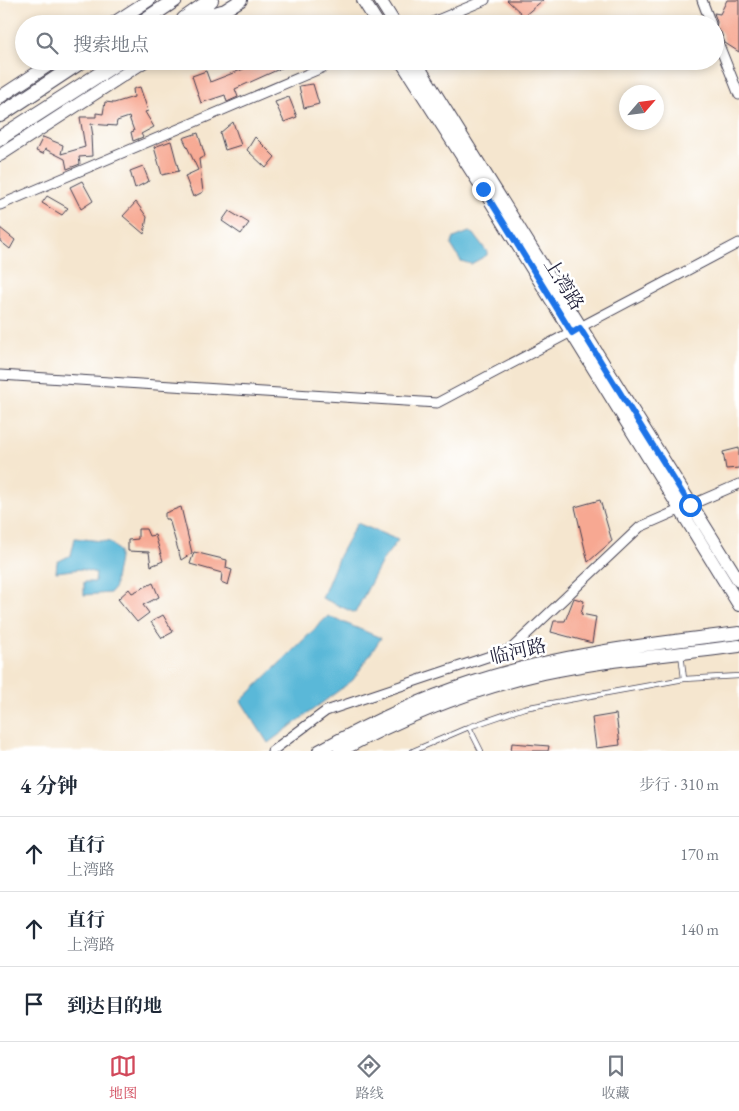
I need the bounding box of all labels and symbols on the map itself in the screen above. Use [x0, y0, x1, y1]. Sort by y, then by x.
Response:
north arrow [619, 85, 664, 130]
route end [472, 178, 495, 201]
street label: 上湾路 [538, 253, 590, 315]
route start [679, 494, 702, 517]
street label: 临河路 [487, 632, 549, 670]

